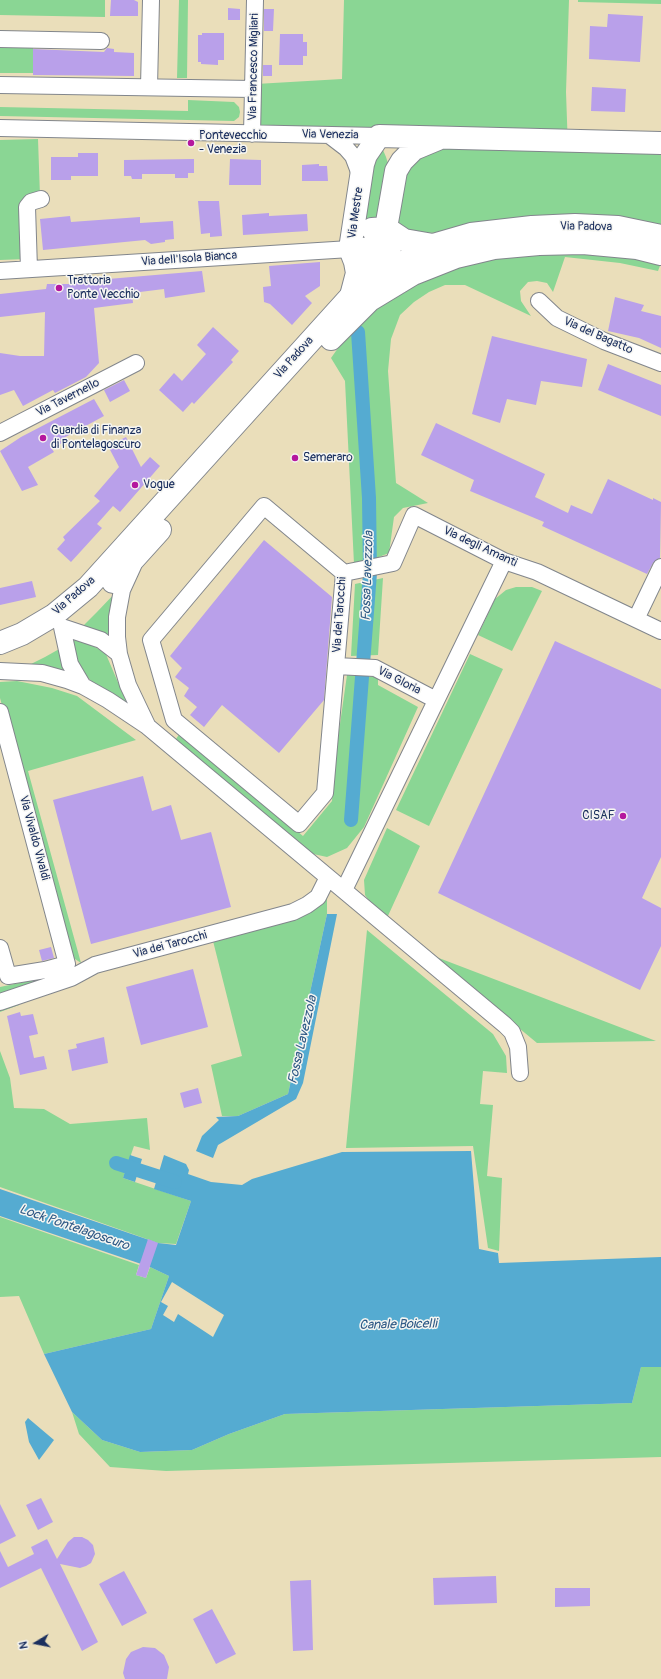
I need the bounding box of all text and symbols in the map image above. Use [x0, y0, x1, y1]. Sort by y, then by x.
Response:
street label: Via Francesco Migliari [246, 13, 262, 121]
street label: Via Venezia [301, 127, 359, 143]
place label: Pontevecchio - Venezia [199, 129, 267, 157]
marker: Pontevecchio - Venezia [186, 138, 196, 148]
street label: Via Mestre [345, 186, 367, 240]
street label: Via Padova [560, 219, 612, 235]
street label: Via dell'Isola Bianca [140, 248, 238, 270]
place label: Trattoria Ponte Vecchio [67, 274, 140, 302]
marker: Trattoria Ponte Vecchio [54, 283, 64, 293]
street label: Via del Bagatto [561, 314, 635, 358]
street label: Via Padova [271, 334, 317, 382]
street label: Via Tavernello [34, 376, 102, 420]
place label: Guardia di Finanza di Pontelagoscuro [51, 424, 141, 452]
marker: Guardia di Finanza di Pontelagoscuro [38, 433, 48, 443]
place label: Semeraro [303, 451, 353, 465]
marker: Semeraro [290, 453, 300, 463]
place label: Vogue [143, 478, 175, 492]
marker: Vogue [130, 480, 140, 490]
street label: Via degli Amanti [441, 524, 519, 570]
water label: Fossa Lavezzola [359, 531, 377, 621]
street label: Via Padova [50, 573, 98, 619]
street label: Via dei Tarocchi [330, 576, 350, 654]
street label: Via Gloria [375, 664, 423, 698]
street label: Via Vivaldo Vivaldi [16, 794, 52, 882]
place label: CISAF [582, 809, 615, 823]
marker: CISAF [618, 811, 628, 821]
street label: Via dei Tarocchi [131, 928, 209, 962]
water label: Fossa Lavezzola [285, 994, 321, 1086]
water label: Lock Pontelagoscuro [17, 1202, 131, 1254]
water label: Canale Boicelli [359, 1317, 437, 1333]
north arrow [16, 1623, 56, 1663]
text: N [17, 1640, 31, 1650]

